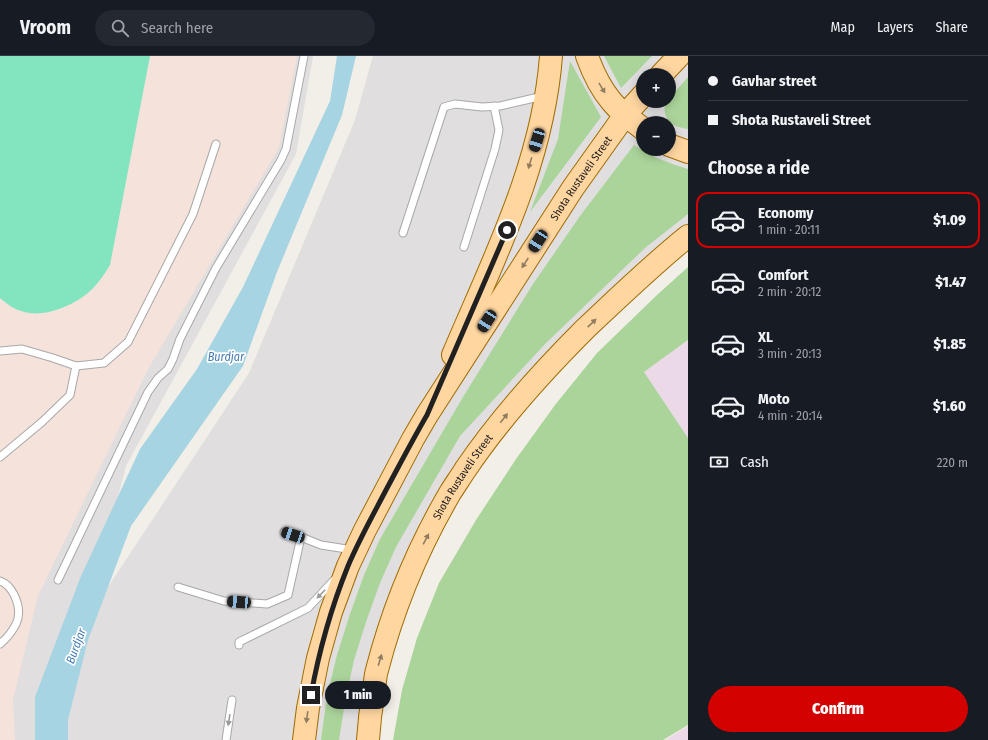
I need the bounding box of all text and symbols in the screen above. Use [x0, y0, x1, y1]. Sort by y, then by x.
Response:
search box [95, 10, 375, 46]
text: Vroom [20, 16, 71, 39]
icon: search [109, 17, 131, 39]
text: Search here [141, 19, 213, 37]
text: Map [831, 19, 855, 36]
text: Layers [877, 19, 913, 36]
text: Share [935, 19, 968, 36]
map controls [636, 68, 676, 156]
button: + [636, 68, 676, 108]
text: Gavhar street [732, 72, 816, 90]
one-way arrow [599, 82, 606, 94]
text: Shota Rustaveli Street [732, 111, 871, 129]
button: − [636, 116, 676, 156]
car [528, 127, 546, 153]
street label: Shota Rustaveli Street [547, 133, 615, 223]
one-way arrow [527, 157, 533, 169]
text: Choose a ride [708, 157, 810, 179]
icon: car [710, 202, 746, 238]
text: Economy [758, 204, 813, 222]
text: $1.09 [933, 211, 966, 229]
route start [498, 221, 516, 239]
text: 1 min · 20:11 [758, 222, 820, 237]
car [526, 228, 550, 254]
one-way arrow [521, 257, 528, 269]
icon: car [710, 264, 746, 300]
text: Comfort [758, 266, 809, 284]
text: $1.47 [935, 273, 966, 291]
text: 2 min · 20:12 [758, 284, 821, 299]
car [475, 308, 499, 334]
one-way arrow [587, 318, 597, 328]
icon: car [710, 326, 746, 362]
text: XL [758, 328, 773, 346]
text: $1.85 [933, 335, 966, 353]
text: 3 min · 20:13 [758, 346, 822, 361]
water label: Burdjar [208, 350, 245, 364]
icon: car [710, 388, 746, 424]
text: Moto [758, 390, 790, 408]
text: $1.60 [933, 397, 966, 415]
text: 4 min · 20:14 [758, 408, 822, 423]
one-way arrow [499, 412, 508, 423]
street label: Shota Rustaveli Street [430, 431, 495, 522]
icon: cash [708, 451, 730, 473]
text: Cash [740, 453, 769, 471]
text: 220 m [937, 455, 968, 470]
car [280, 526, 306, 544]
one-way arrow [423, 533, 429, 545]
one-way arrow [316, 589, 326, 599]
car [227, 595, 251, 609]
water label: Burdjar [63, 626, 89, 666]
one-way arrow [377, 654, 383, 666]
callout: 1 min [325, 681, 391, 709]
route end [302, 686, 320, 704]
button: Confirm [708, 686, 968, 732]
text: 1 min [344, 687, 372, 702]
one-way arrow [304, 711, 310, 723]
one-way arrow [226, 714, 232, 726]

